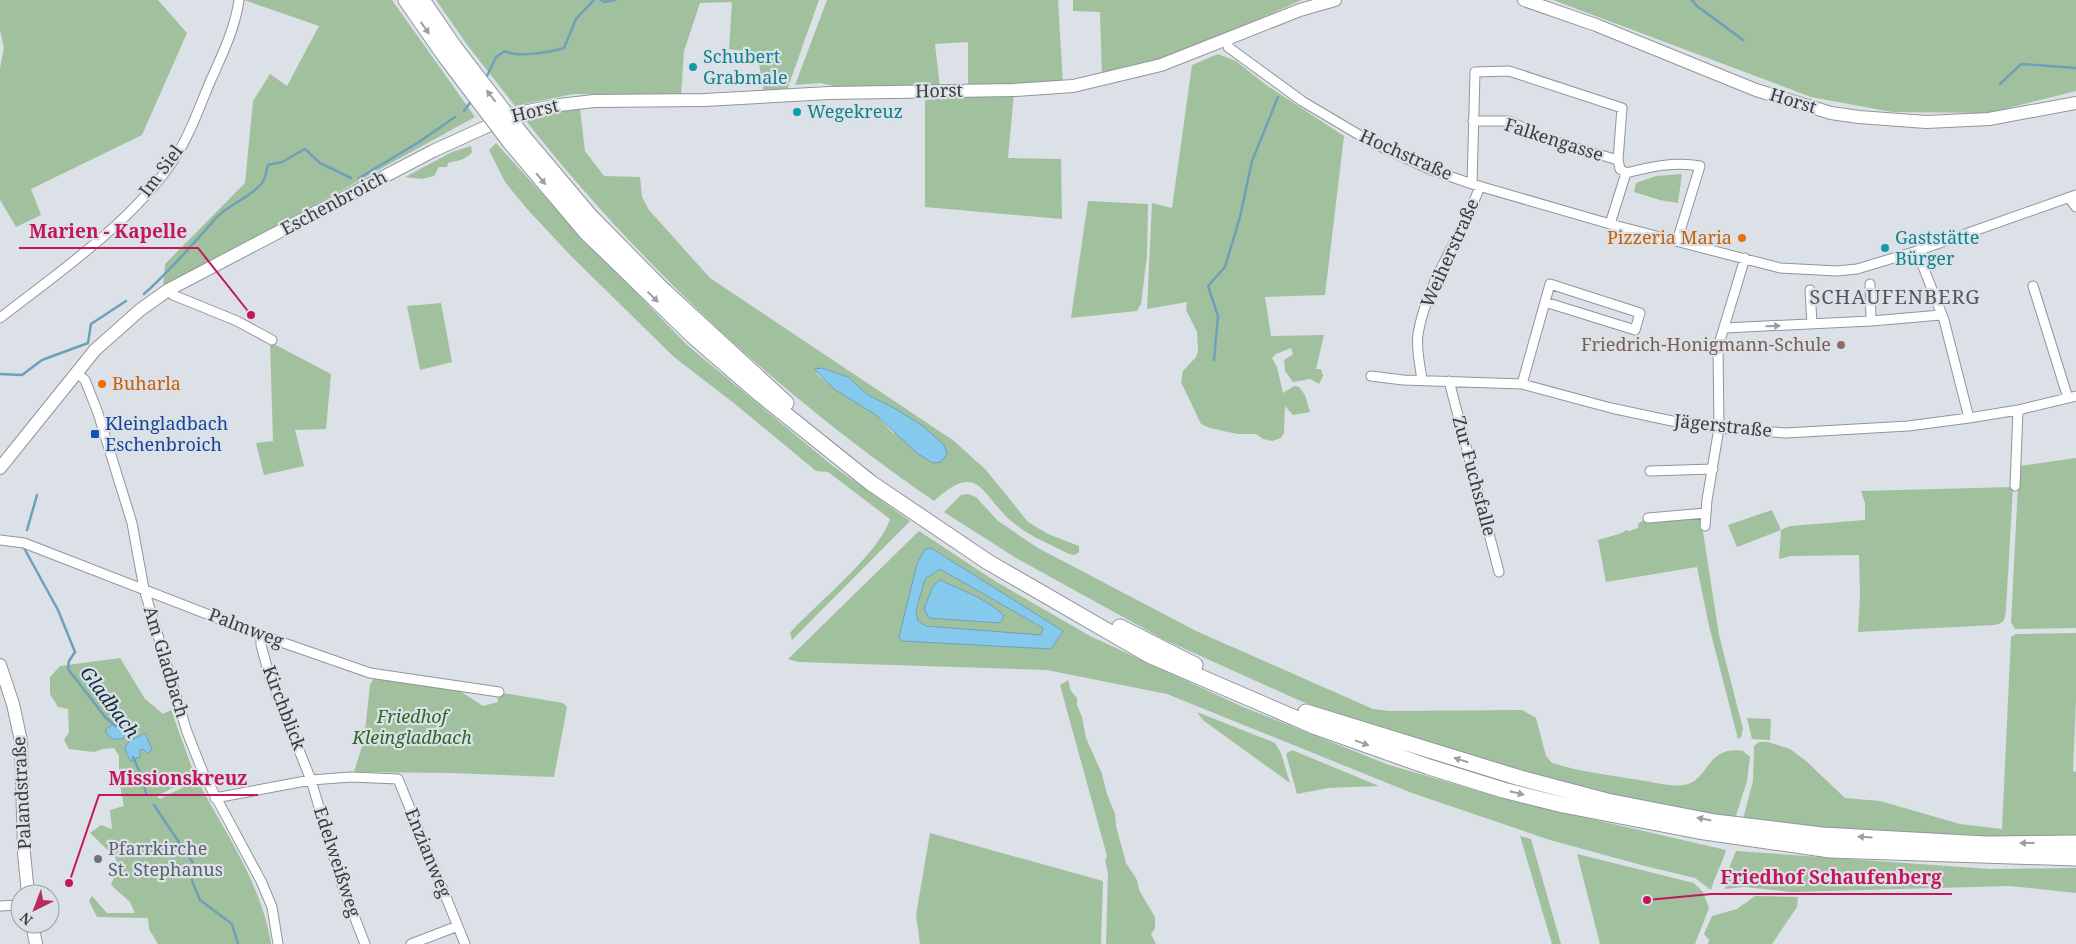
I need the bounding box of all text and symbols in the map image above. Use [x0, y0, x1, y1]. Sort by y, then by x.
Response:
one-way arrow [420, 21, 430, 35]
place label: Schubert Grabmale [703, 44, 788, 89]
marker: Schubert Grabmale [687, 61, 699, 73]
street label: Horst [915, 78, 963, 102]
street label: Horst [1767, 82, 1820, 118]
one-way arrow [486, 90, 497, 103]
street label: Horst [509, 93, 561, 127]
place label: Wegekreuz [807, 99, 903, 123]
marker: Wegekreuz [791, 106, 803, 118]
street label: Falkengasse [1502, 112, 1607, 166]
street label: Hochstraße [1356, 123, 1456, 185]
street label: Im Siel [133, 139, 188, 201]
street label: Eschenbroich [276, 164, 391, 240]
one-way arrow [536, 172, 547, 185]
street label: Weiherstraße [1414, 194, 1484, 311]
callout: Marien - Kapelle [19, 214, 198, 248]
text: Marien - Kapelle [29, 218, 187, 244]
place label: Pizzeria Maria [1607, 225, 1732, 249]
place label: Gaststätte Bürger [1895, 225, 1979, 270]
marker: Pizzeria Maria [1736, 232, 1748, 244]
marker: Gaststätte Bürger [1879, 242, 1891, 254]
district label: SCHAUFENBERG [1809, 283, 1981, 310]
one-way arrow [647, 291, 659, 303]
one-way arrow [1766, 321, 1782, 329]
place label: Friedrich-Honigmann-Schule [1581, 332, 1831, 356]
marker: Friedrich-Honigmann-Schule [1835, 339, 1847, 351]
place label: Buharla [112, 371, 181, 395]
marker: Buharla [96, 378, 108, 390]
street label: Jägerstraße [1672, 408, 1773, 442]
place label: Kleingladbach Eschenbroich [105, 411, 228, 456]
street label: Zur Fuchsfalle [1447, 413, 1503, 538]
marker: Kleingladbach Eschenbroich [89, 428, 101, 440]
street label: Palmweg [205, 602, 288, 652]
street label: Am Gladbach [139, 603, 195, 720]
water label: Gladbach [74, 661, 146, 744]
street label: Kirchblick [258, 662, 312, 754]
park label: Friedhof Kleingladbach [351, 704, 472, 749]
street label: Palandstraße [6, 736, 36, 850]
one-way arrow [1355, 740, 1370, 747]
one-way arrow [1453, 756, 1468, 764]
callout: Missionskreuz [99, 761, 258, 795]
text: Missionskreuz [109, 765, 247, 791]
one-way arrow [1509, 790, 1524, 798]
street label: Edelweißweg [309, 803, 367, 920]
street label: Enzianweg [400, 804, 458, 901]
one-way arrow [1695, 815, 1711, 823]
one-way arrow [1857, 833, 1873, 841]
place label: Pfarrkirche St. Stephanus [108, 836, 223, 881]
one-way arrow [2019, 839, 2035, 847]
marker: Pfarrkirche St. Stephanus [92, 853, 104, 865]
callout: Friedhof Schaufenberg [1711, 860, 1952, 894]
text: Friedhof Schaufenberg [1720, 864, 1942, 890]
north arrow [10, 884, 60, 934]
text: N [16, 908, 36, 930]

